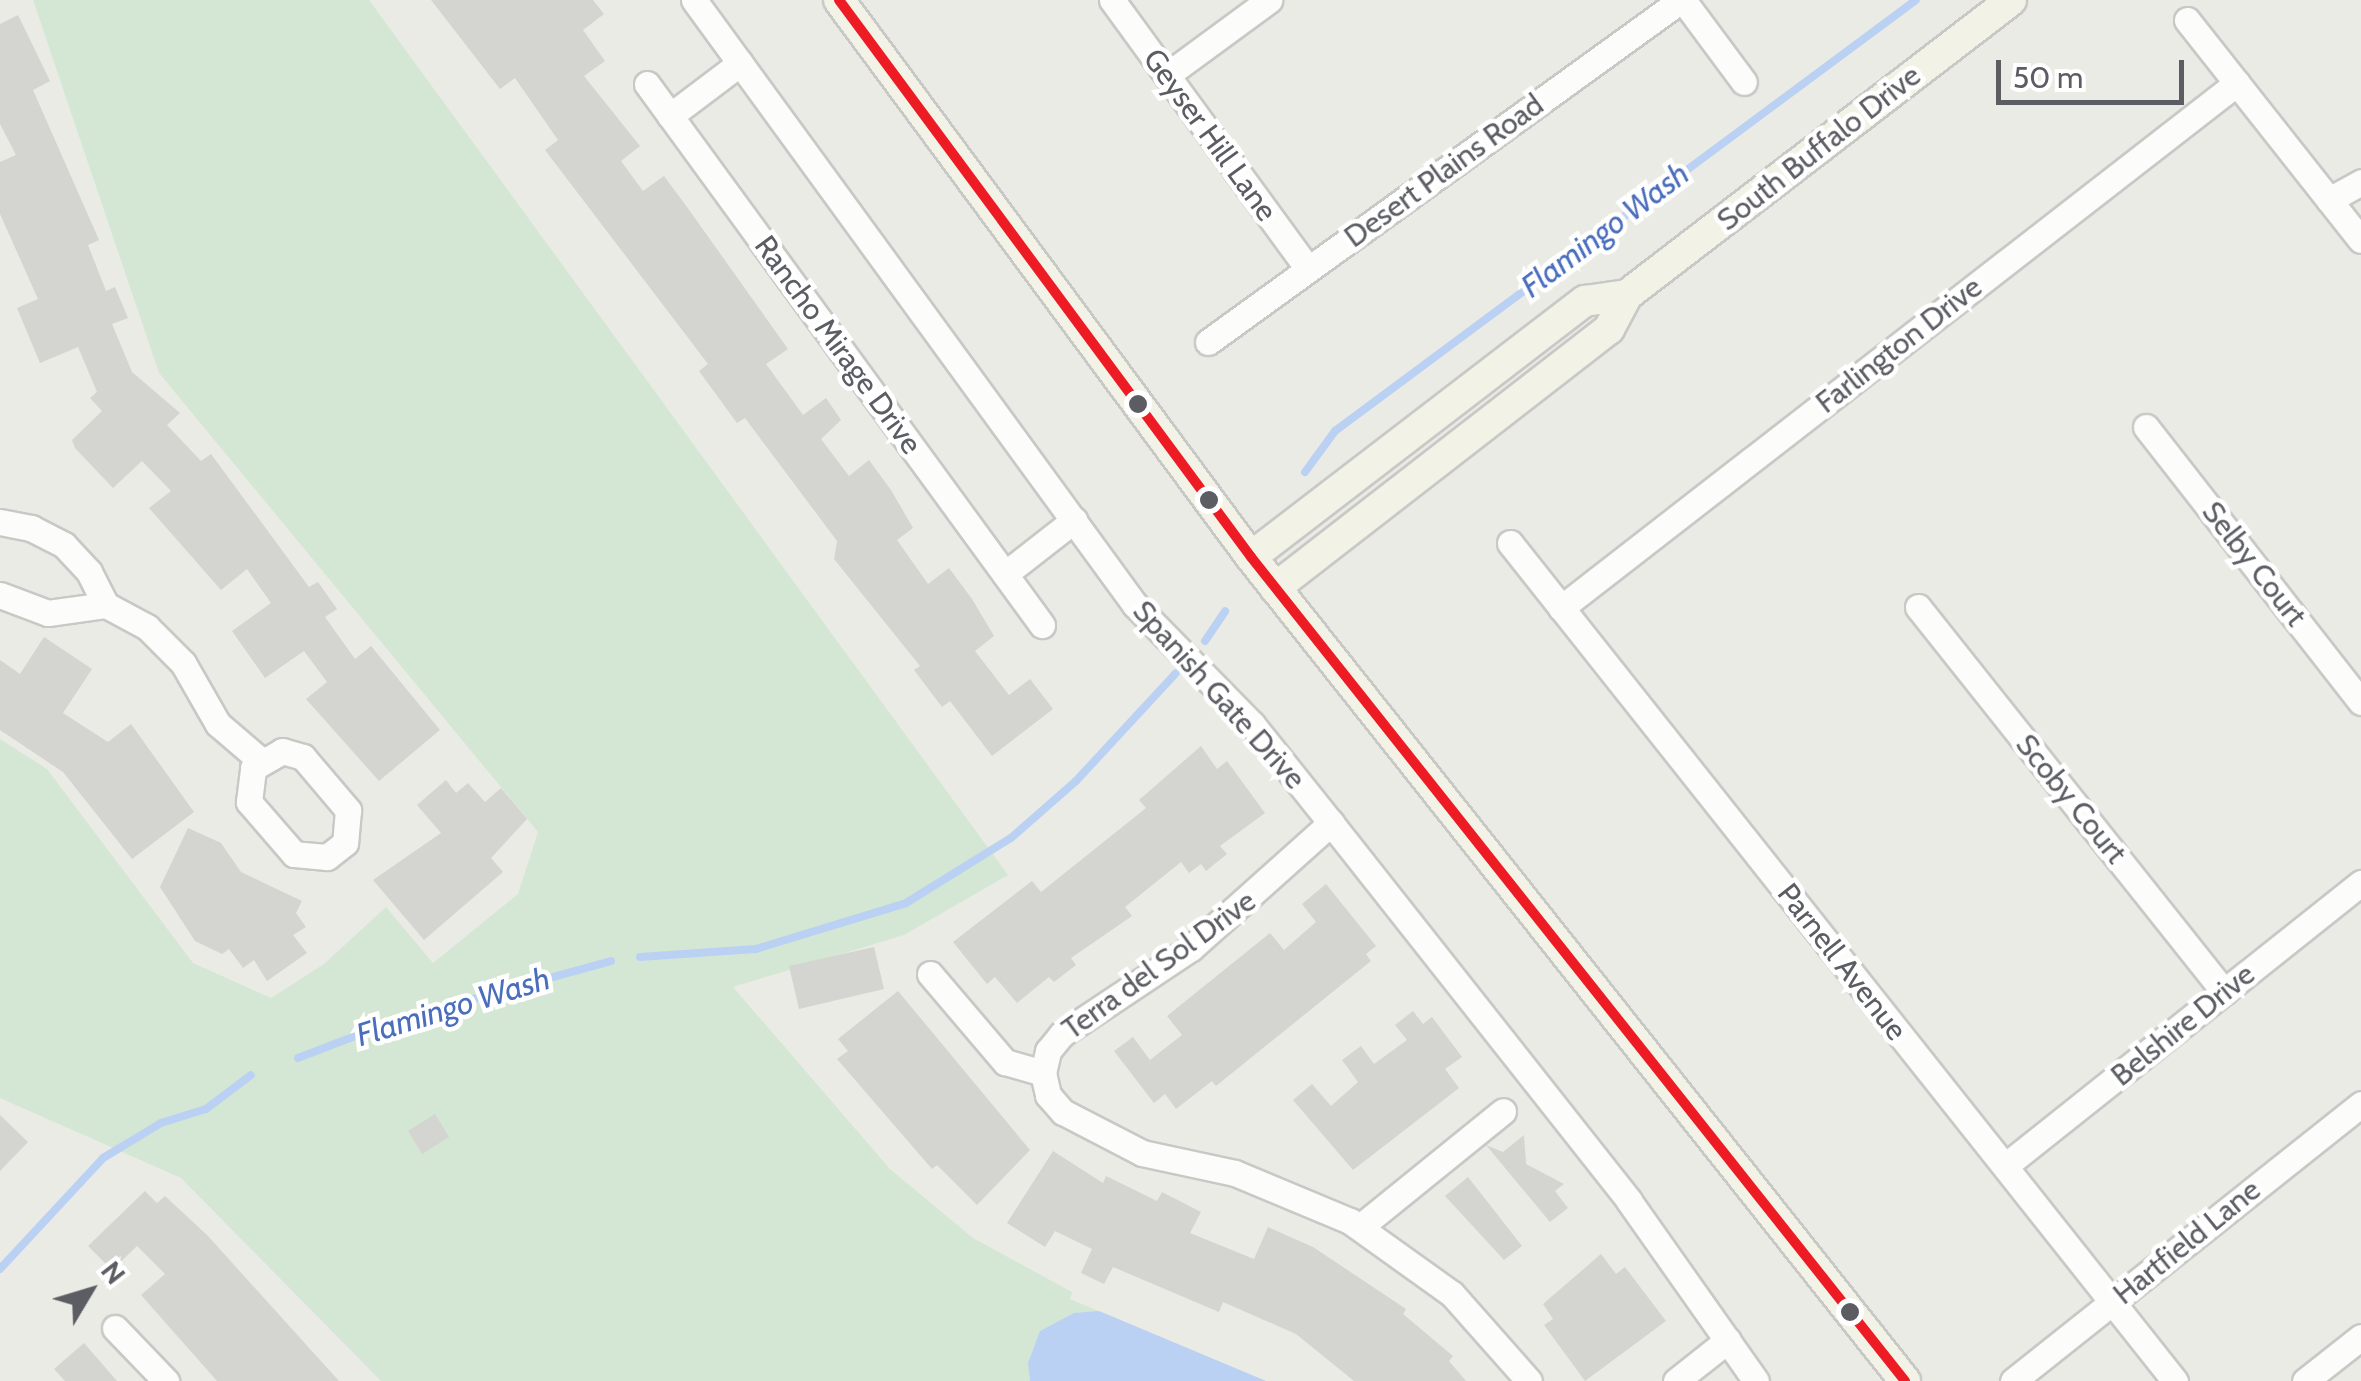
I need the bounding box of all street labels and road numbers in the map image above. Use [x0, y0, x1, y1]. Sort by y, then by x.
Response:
street label: Geyser Hill Lane [1135, 42, 1285, 228]
street label: South Buffalo Drive [1710, 57, 1928, 239]
street label: Desert Plains Road [1338, 87, 1550, 255]
street label: Rancho Mirage Drive [747, 229, 929, 461]
street label: Farlington Drive [1809, 269, 1989, 421]
street label: Selby Court [2194, 495, 2314, 633]
street label: Spanish Gate Drive [1125, 594, 1313, 796]
street label: Scoby Court [2008, 727, 2134, 871]
street label: Parnell Avenue [1770, 877, 1914, 1047]
street label: Terra del Sol Drive [1055, 883, 1263, 1047]
street label: Belshire Drive [2104, 956, 2262, 1094]
street label: Hartfield Lane [2106, 1172, 2268, 1312]

